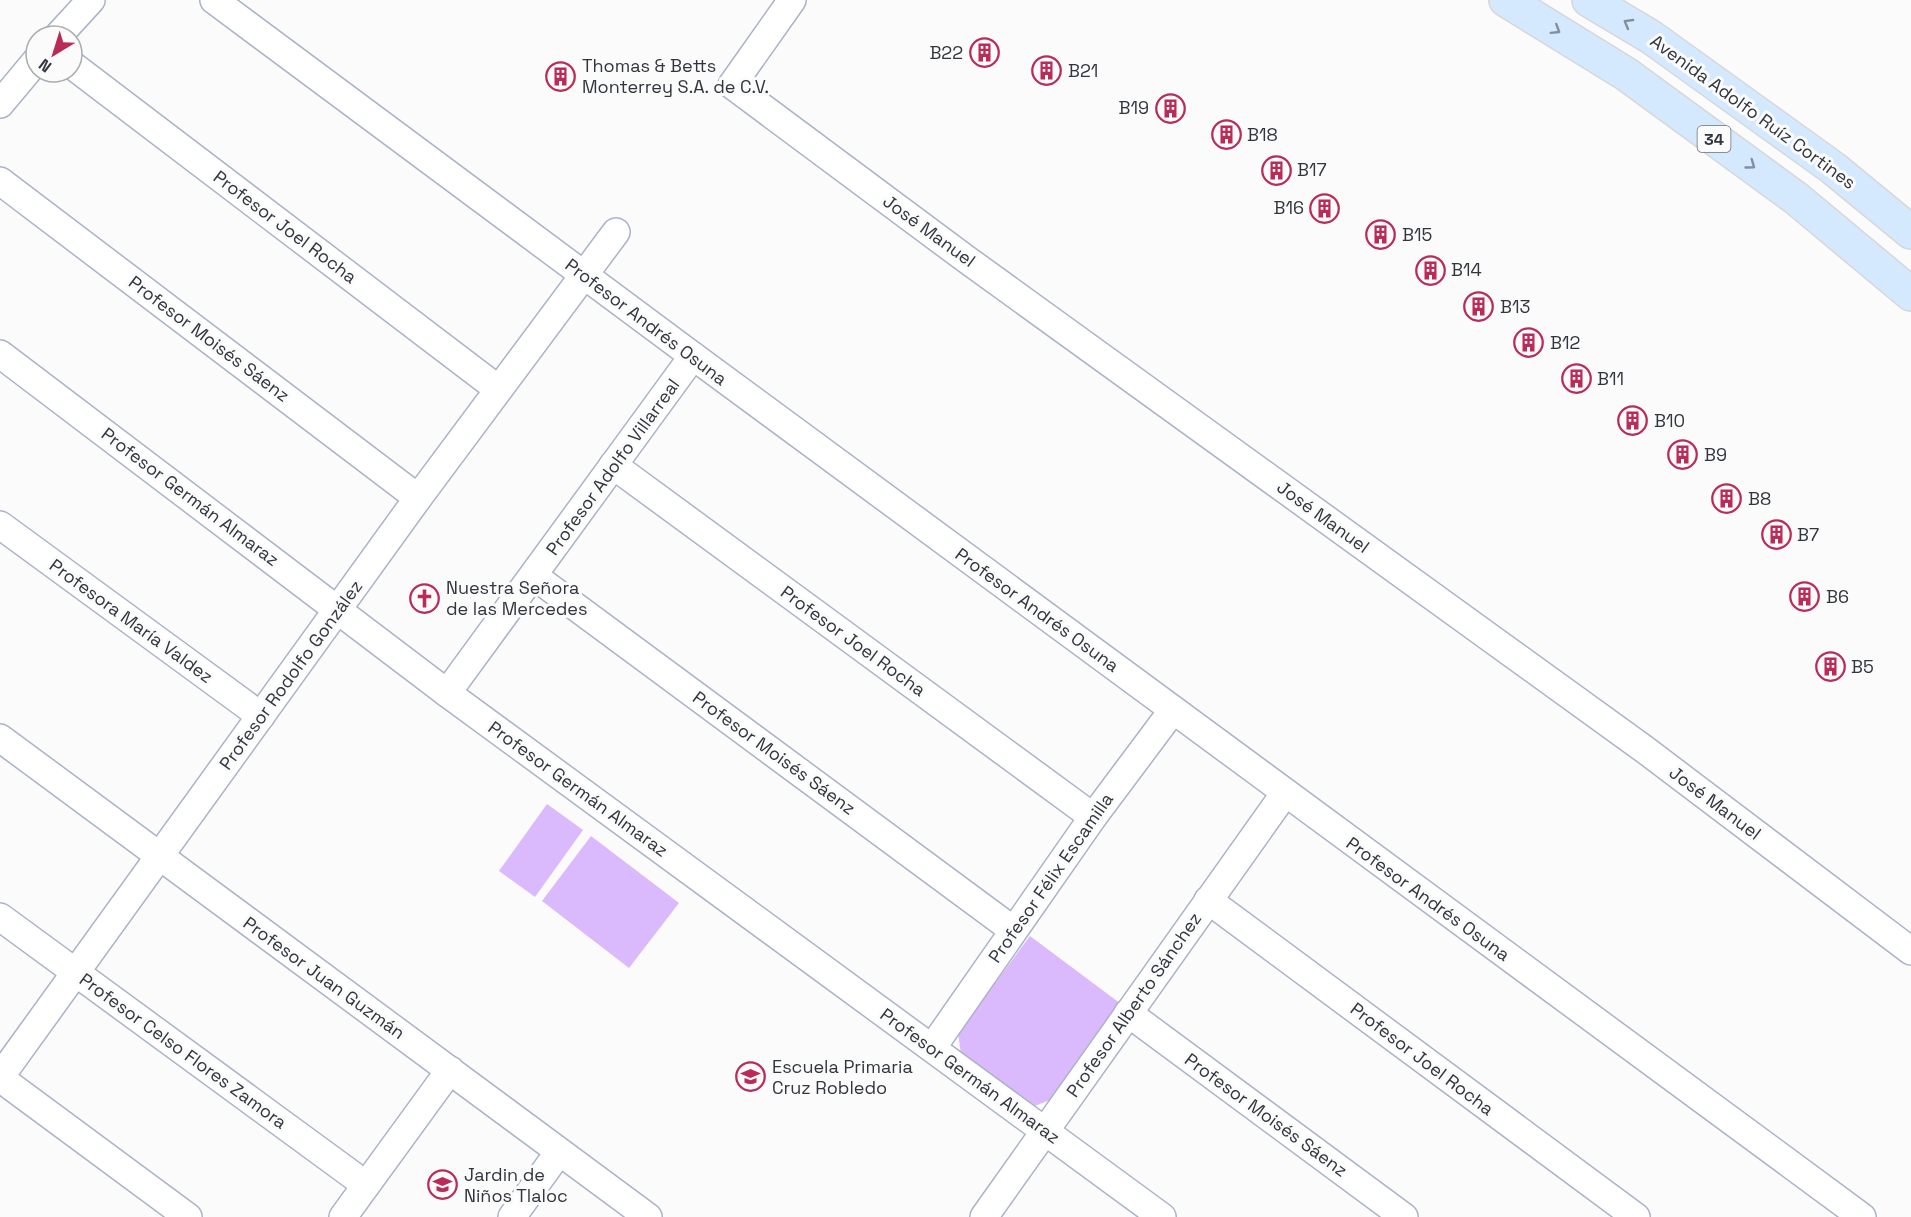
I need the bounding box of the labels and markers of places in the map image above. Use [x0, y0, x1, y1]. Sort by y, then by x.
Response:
building icon: B22 [968, 37, 1000, 69]
place label: B22 [929, 41, 963, 64]
place label: Thomas & Betts Monterrey S.A. de C.V. [582, 54, 769, 98]
building icon: B21 [1031, 55, 1063, 87]
place label: B21 [1068, 59, 1098, 82]
building icon: Thomas & Betts Monterrey S.A. de C.V. [545, 60, 577, 92]
building icon: B19 [1154, 92, 1186, 124]
place label: B19 [1119, 96, 1149, 119]
building icon: B18 [1210, 119, 1242, 151]
place label: B18 [1247, 123, 1278, 146]
building icon: B17 [1260, 154, 1292, 186]
place label: B17 [1297, 158, 1327, 181]
building icon: B16 [1309, 192, 1341, 224]
place label: B16 [1274, 196, 1304, 219]
building icon: B15 [1365, 219, 1397, 251]
place label: B15 [1402, 223, 1432, 246]
building icon: B14 [1414, 254, 1446, 286]
place label: B14 [1451, 258, 1482, 281]
building icon: B13 [1463, 291, 1495, 323]
place label: B13 [1500, 295, 1530, 318]
building icon: B12 [1513, 327, 1545, 359]
place label: B12 [1550, 331, 1580, 354]
building icon: B11 [1560, 363, 1592, 395]
place label: B11 [1597, 367, 1624, 390]
building icon: B10 [1617, 405, 1649, 437]
place label: B10 [1654, 409, 1685, 432]
building icon: B9 [1667, 439, 1699, 471]
place label: B9 [1704, 443, 1727, 466]
building icon: B8 [1711, 483, 1743, 515]
place label: B8 [1748, 487, 1771, 510]
building icon: B7 [1760, 519, 1792, 551]
place label: B7 [1797, 523, 1819, 546]
place label: Nuestra Señora de las Mercedes [446, 576, 588, 620]
building icon: B6 [1789, 581, 1821, 613]
church icon: Nuestra Señora de las Mercedes [409, 582, 441, 614]
place label: B6 [1826, 585, 1849, 608]
building icon: B5 [1814, 651, 1846, 683]
place label: B5 [1851, 655, 1874, 678]
place label: Escuela Primaria Cruz Robledo [772, 1055, 913, 1099]
school or university icon: Escuela Primaria Cruz Robledo [735, 1061, 767, 1093]
place label: Jardin de Niños Tlaloc [464, 1163, 568, 1207]
school or university icon: Jardin de Niños Tlaloc [427, 1169, 459, 1201]

